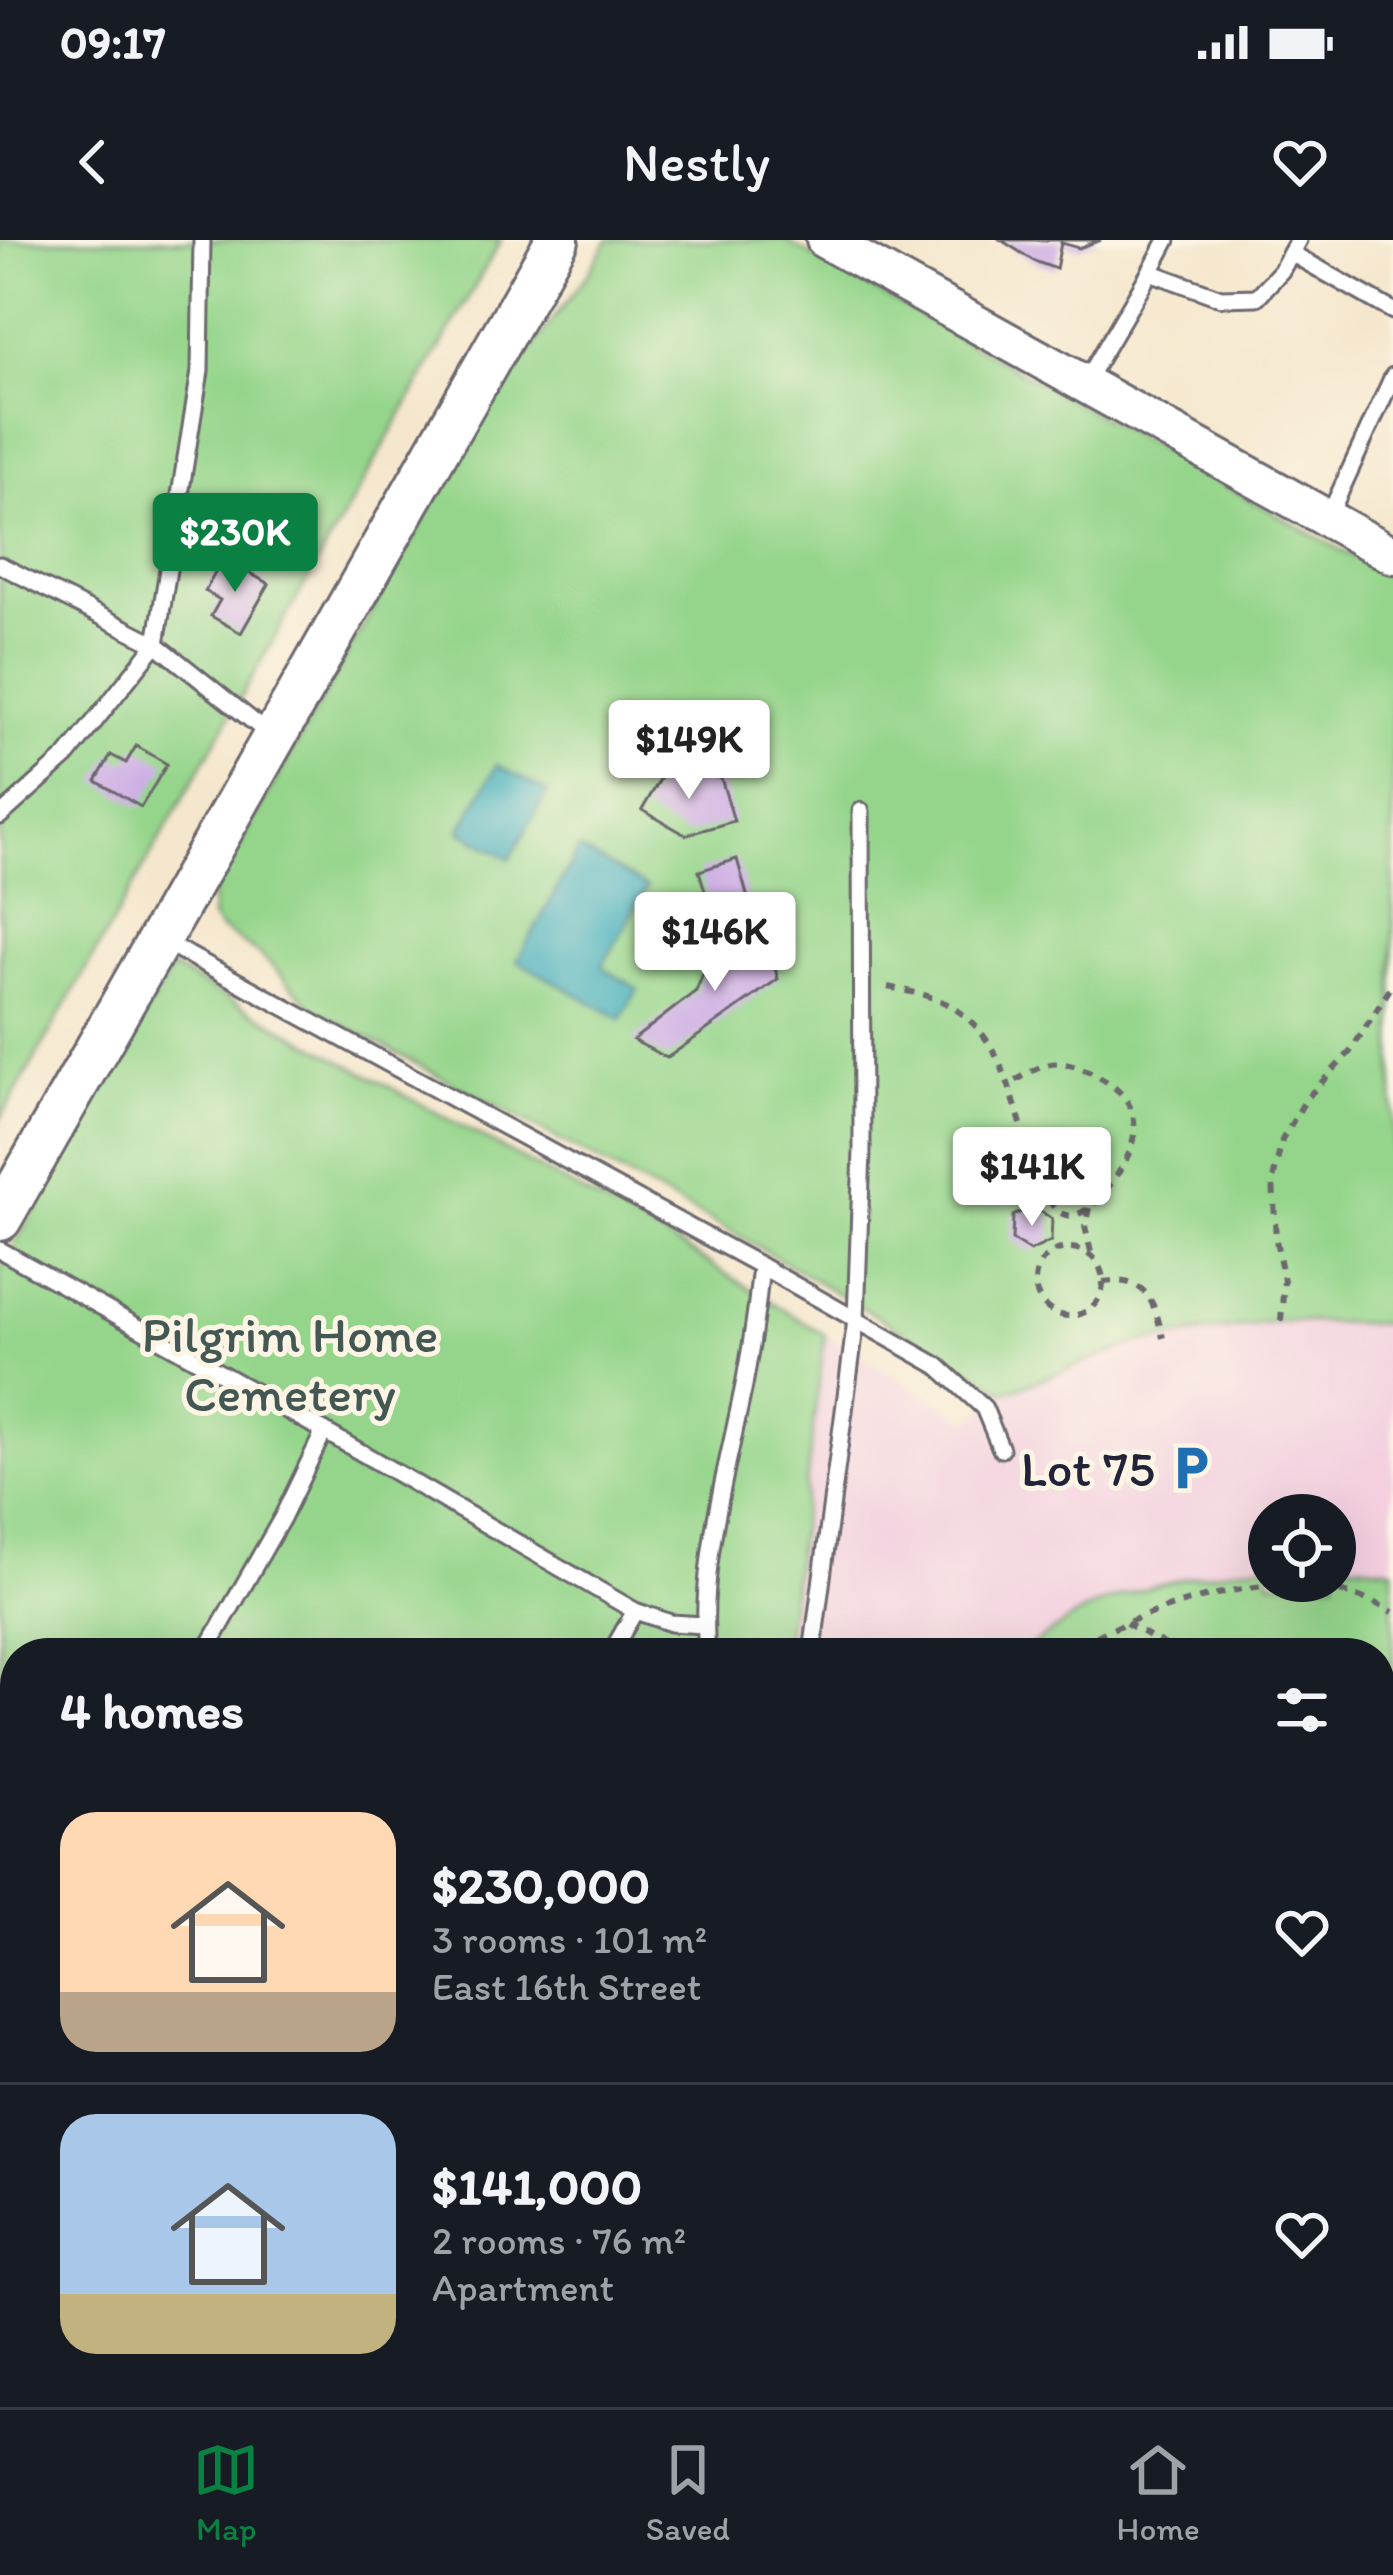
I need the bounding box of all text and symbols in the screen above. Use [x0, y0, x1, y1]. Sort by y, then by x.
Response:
text: 09:17 [60, 15, 165, 69]
icon: back [60, 129, 126, 195]
icon: heart [1267, 129, 1333, 195]
text: Nestly [623, 130, 770, 195]
pin: $230K [151, 493, 319, 595]
text: $230K [180, 508, 290, 555]
pin: $149K [605, 700, 773, 802]
text: $149K [636, 715, 742, 762]
pin: $146K [631, 892, 799, 994]
text: $146K [662, 907, 768, 954]
pin: $141K [948, 1127, 1116, 1229]
text: $141K [980, 1142, 1084, 1189]
park label: Pilgrim Home Cemetery [142, 1304, 438, 1424]
place label: Lot 75 [1021, 1438, 1155, 1499]
parking icon: Lot 75 [1166, 1443, 1216, 1493]
map controls [1248, 1494, 1356, 1602]
button: locate [1248, 1494, 1356, 1602]
icon: filters [1269, 1677, 1335, 1743]
text: 4 homes [60, 1680, 244, 1741]
text: $230,000 [432, 1855, 650, 1916]
icon: home [156, 1860, 300, 2004]
icon: heart [1269, 1899, 1335, 1965]
text: 3 rooms · 101 m² [432, 1916, 707, 1963]
text: East 16th Street [432, 1963, 702, 2010]
text: $141,000 [432, 2156, 642, 2217]
icon: home [156, 2162, 300, 2306]
icon: heart [1269, 2201, 1335, 2267]
text: 2 rooms · 76 m² [432, 2217, 686, 2264]
text: Apartment [432, 2264, 614, 2311]
tab: Map [193, 2437, 259, 2548]
tab: Saved [646, 2437, 730, 2548]
tab: Home [1117, 2437, 1200, 2548]

